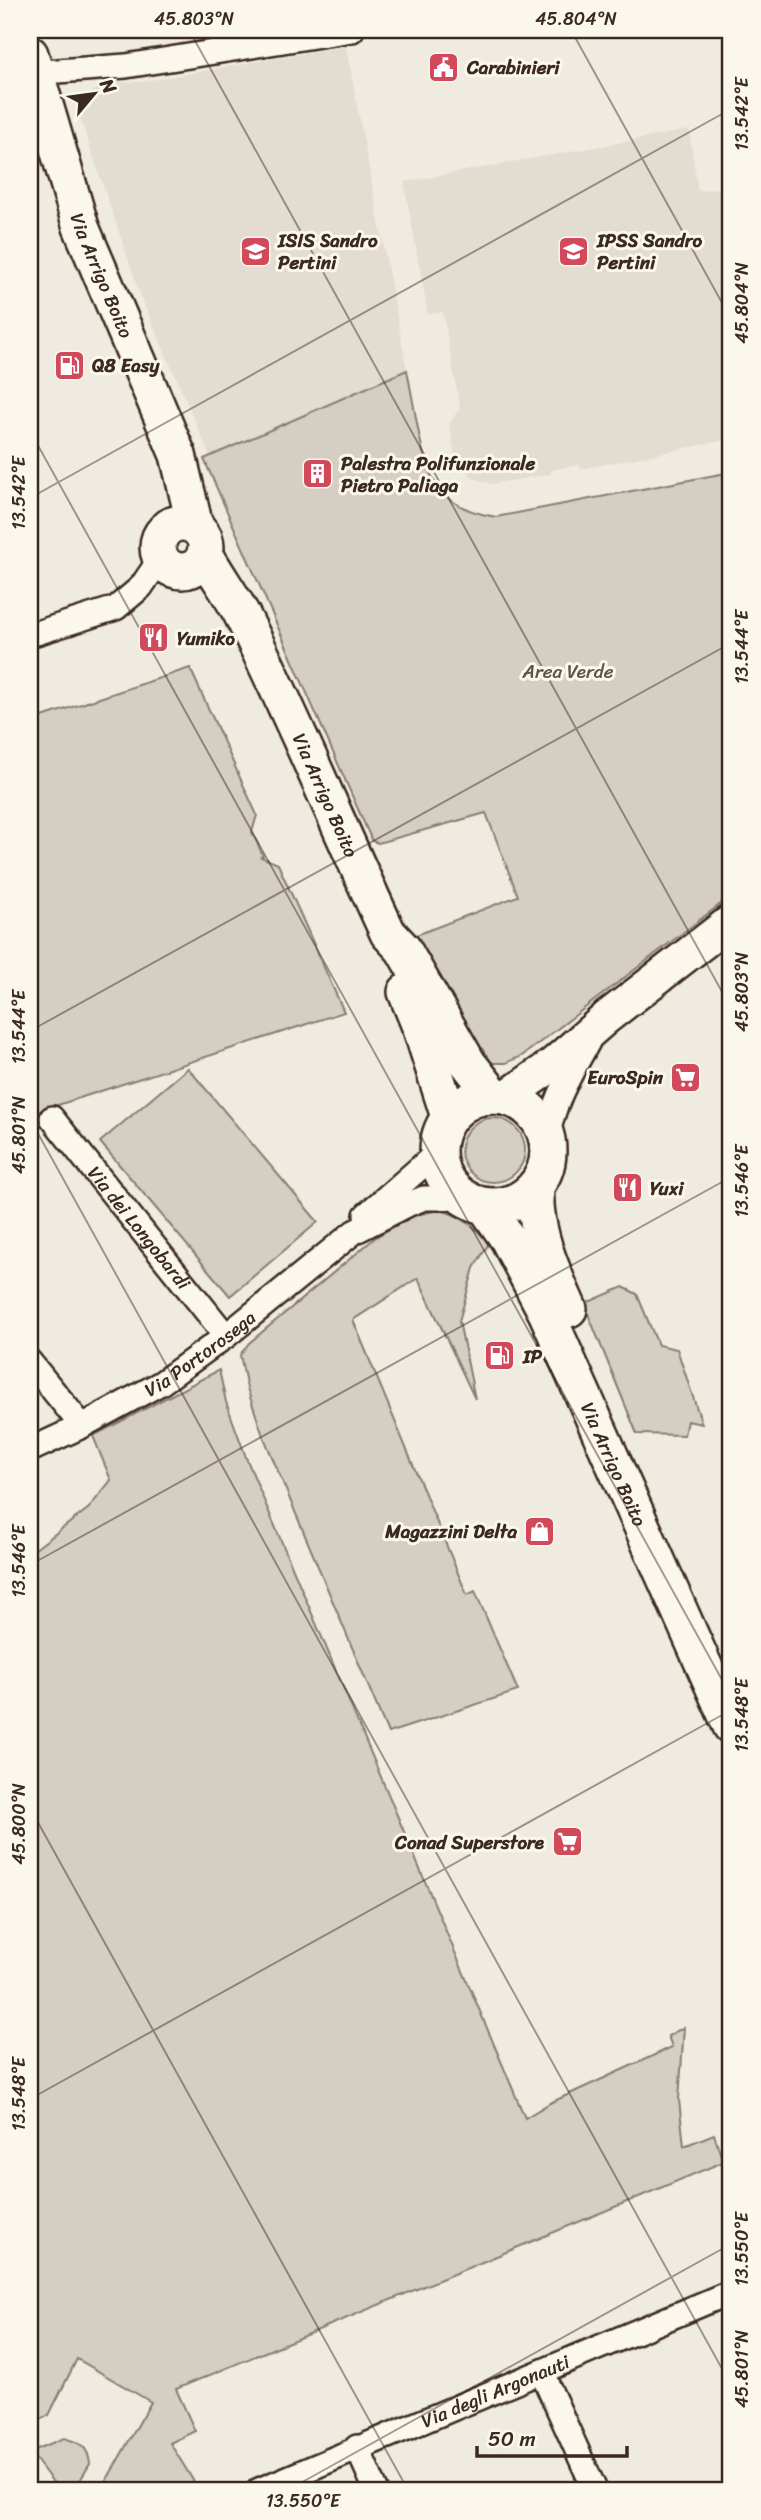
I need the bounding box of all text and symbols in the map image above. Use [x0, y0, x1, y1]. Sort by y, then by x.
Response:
text: 45.803°N [154, 3, 235, 35]
text: 45.804°N [535, 3, 617, 35]
public building icon: Carabinieri [427, 50, 461, 84]
place label: Carabinieri [466, 51, 560, 84]
north arrow [60, 60, 130, 130]
text: N [90, 71, 126, 100]
text: 13.542°E [726, 76, 758, 151]
street label: Via Arrigo Boito [61, 209, 143, 344]
place label: ISIS Sandro Pertini [277, 224, 378, 279]
place label: IPSS Sandro Pertini [596, 224, 703, 279]
school or university icon: ISIS Sandro Pertini [238, 234, 272, 268]
school or university icon: IPSS Sandro Pertini [557, 234, 591, 268]
text: 45.804°N [726, 262, 758, 344]
fuel station icon: Q8 Easy [52, 348, 86, 382]
place label: Q8 Easy [92, 349, 161, 382]
place label: Palestra Polifunzionale Pietro Paliaga [341, 447, 536, 502]
text: 13.542°E [3, 455, 35, 530]
building icon: Palestra Polifunzionale Pietro Paliaga [301, 457, 335, 491]
text: 13.544°E [726, 609, 758, 684]
restaurant icon: Yumiko [137, 621, 171, 655]
place label: Yumiko [177, 622, 236, 655]
park label: Area Verde [522, 655, 614, 688]
street label: Via Arrigo Boito [283, 728, 368, 863]
text: 45.803°N [726, 951, 758, 1032]
text: 13.544°E [3, 989, 35, 1064]
supermarket icon: EuroSpin [669, 1060, 703, 1094]
place label: EuroSpin [587, 1061, 664, 1094]
text: 45.801°N [3, 1096, 35, 1174]
text: 13.546°E [726, 1143, 758, 1218]
street label: Via dei Longobardi [79, 1158, 199, 1298]
restaurant icon: Yuxi [610, 1171, 644, 1205]
place label: Yuxi [650, 1172, 685, 1205]
street label: Via Portorosega [138, 1302, 264, 1406]
fuel station icon: IP [483, 1339, 517, 1373]
place label: IP [522, 1340, 543, 1373]
street label: Via Arrigo Boito [571, 1397, 656, 1532]
shop icon: Magazzini Delta [523, 1514, 557, 1548]
place label: Magazzini Delta [384, 1515, 517, 1548]
text: 13.546°E [3, 1523, 35, 1598]
text: 13.548°E [726, 1677, 758, 1752]
text: 45.800°N [3, 1783, 35, 1865]
supermarket icon: Conad Superstore [550, 1825, 584, 1859]
place label: Conad Superstore [394, 1826, 545, 1859]
text: 13.548°E [3, 2056, 35, 2131]
text: 13.550°E [726, 2211, 758, 2286]
text: 45.801°N [726, 2330, 758, 2408]
street label: Via degli Argonauti [416, 2345, 575, 2437]
scale bar [477, 2415, 628, 2459]
text: 50 m [488, 2420, 536, 2458]
text: 13.550°E [266, 2485, 341, 2517]

